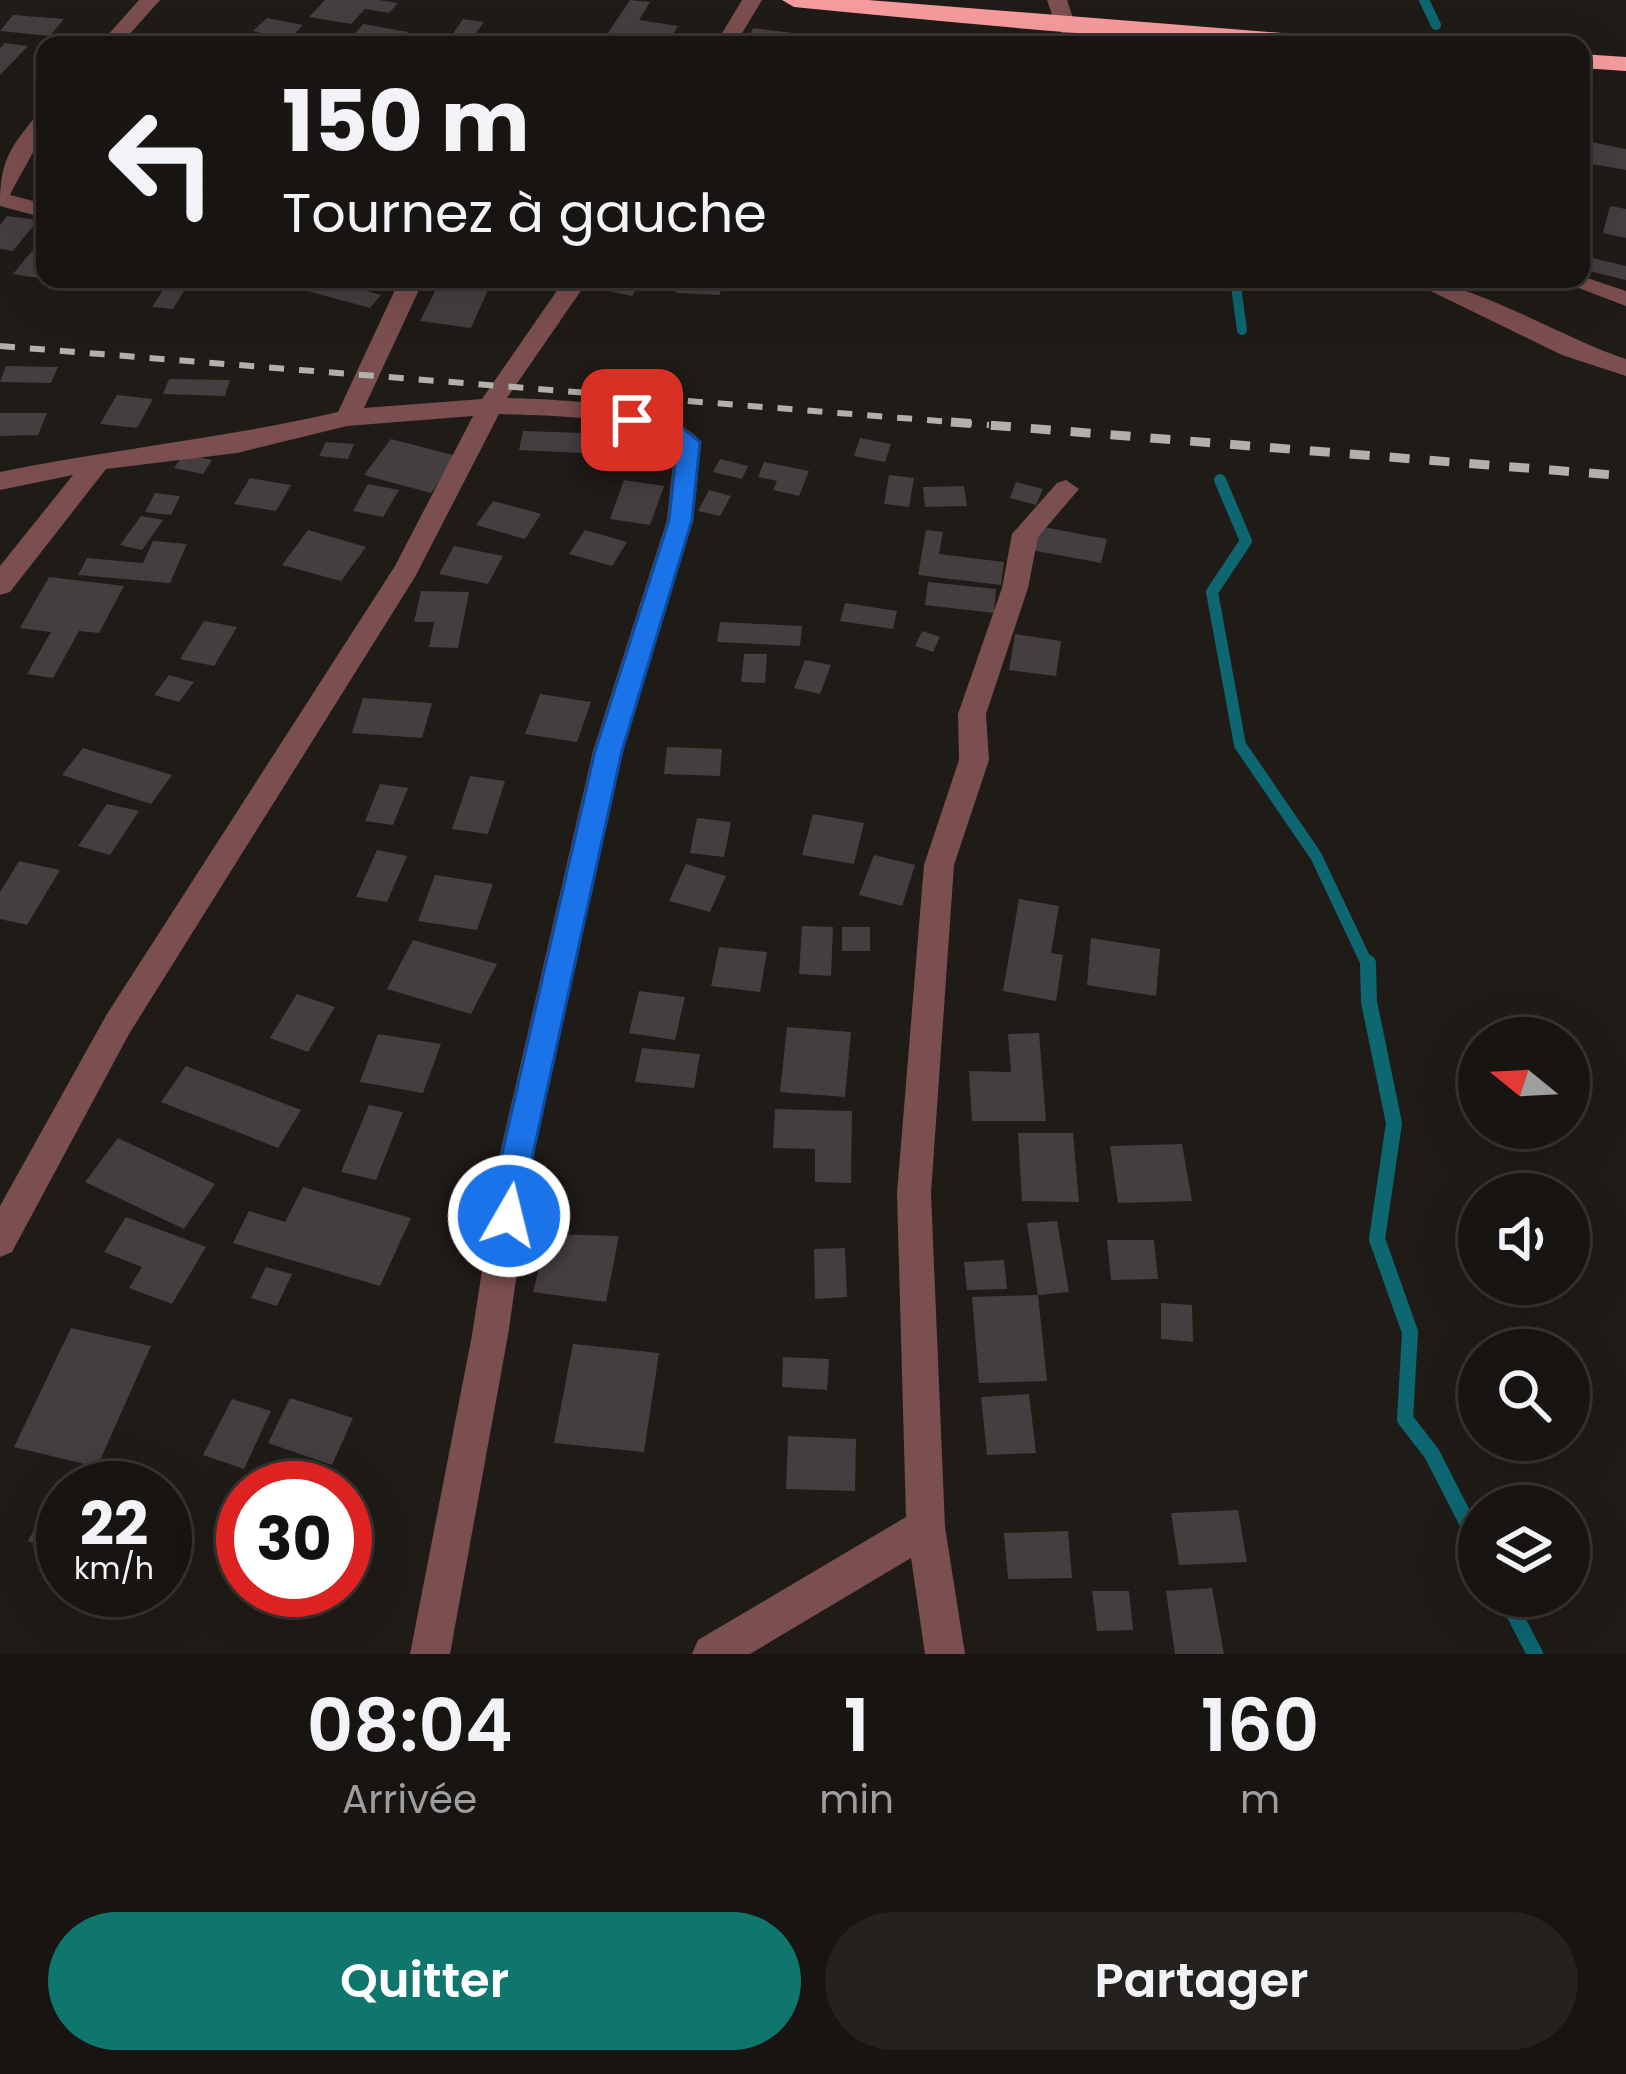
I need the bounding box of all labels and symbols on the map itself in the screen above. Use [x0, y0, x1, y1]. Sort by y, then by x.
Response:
pin [581, 369, 683, 471]
north arrow [1458, 1017, 1590, 1149]
position arrow [446, 1153, 572, 1279]
speed limit sign: 30 [216, 1461, 372, 1617]

